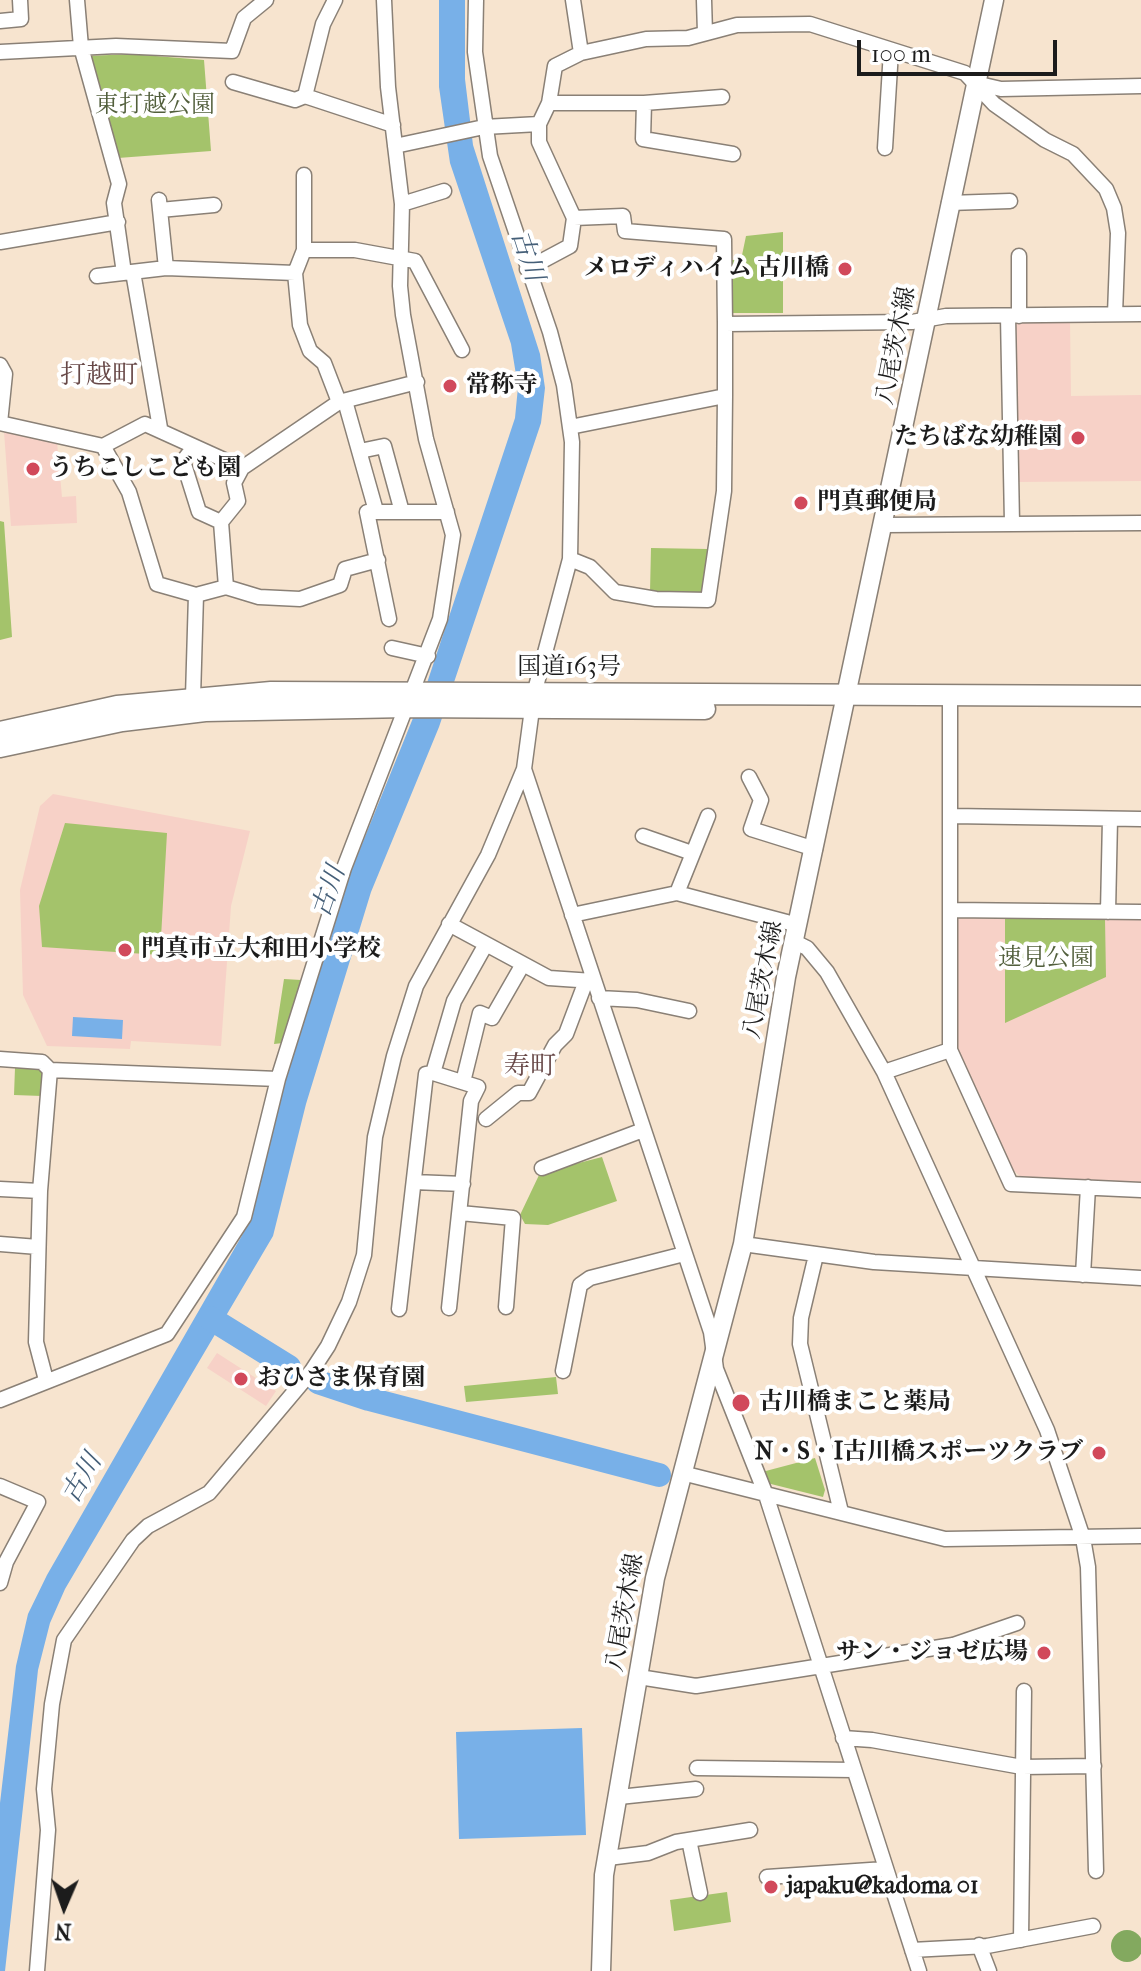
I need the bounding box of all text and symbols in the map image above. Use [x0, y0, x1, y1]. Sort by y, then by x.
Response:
scale bar [861, 24, 1061, 74]
text: 100 m [871, 40, 931, 68]
park label: 東打越公園 [95, 92, 215, 120]
water label: 古川 [503, 226, 549, 286]
place label: メロディハイム 古川橋 [584, 255, 829, 283]
marker: メロディハイム 古川橋 [836, 260, 854, 278]
street label: 八尾茨木線 [871, 284, 923, 408]
district label: 打越町 [60, 361, 138, 393]
place label: 常称寺 [466, 372, 538, 400]
marker: 常称寺 [441, 377, 459, 395]
place label: たちばな幼稚園 [894, 424, 1062, 452]
marker: たちばな幼稚園 [1069, 429, 1087, 447]
place label: うちこしこども園 [49, 455, 241, 483]
marker: うちこしこども園 [24, 460, 42, 478]
place label: 門真郵便局 [817, 489, 937, 517]
marker: 門真郵便局 [792, 494, 810, 512]
street label: 国道163号 [517, 654, 621, 682]
water label: 古川 [307, 862, 353, 922]
street label: 八尾茨木線 [738, 918, 790, 1042]
place label: 門真市立大和田小学校 [141, 936, 381, 964]
marker: 門真市立大和田小学校 [116, 941, 134, 959]
park label: 速見公園 [998, 945, 1094, 973]
district label: 寿町 [504, 1052, 556, 1084]
place label: おひさま保育園 [257, 1365, 425, 1393]
marker: おひさま保育園 [232, 1370, 250, 1388]
place label: 古川橋まこと薬局 [759, 1389, 951, 1417]
marker: 古川橋まこと薬局 [730, 1392, 752, 1414]
place label: N・S・I古川橋スポーツクラブ [755, 1439, 1083, 1467]
marker: N・S・I古川橋スポーツクラブ [1090, 1444, 1108, 1462]
water label: 古川 [56, 1449, 110, 1509]
street label: 八尾茨木線 [601, 1551, 651, 1675]
place label: サン・ジョゼ広場 [836, 1639, 1028, 1667]
marker: サン・ジョゼ広場 [1035, 1644, 1053, 1662]
north arrow [24, 1867, 104, 1947]
place label: japaku@kadoma 01 [787, 1873, 979, 1901]
marker: japaku@kadoma 01 [762, 1878, 780, 1896]
text: N [54, 1918, 72, 1944]

